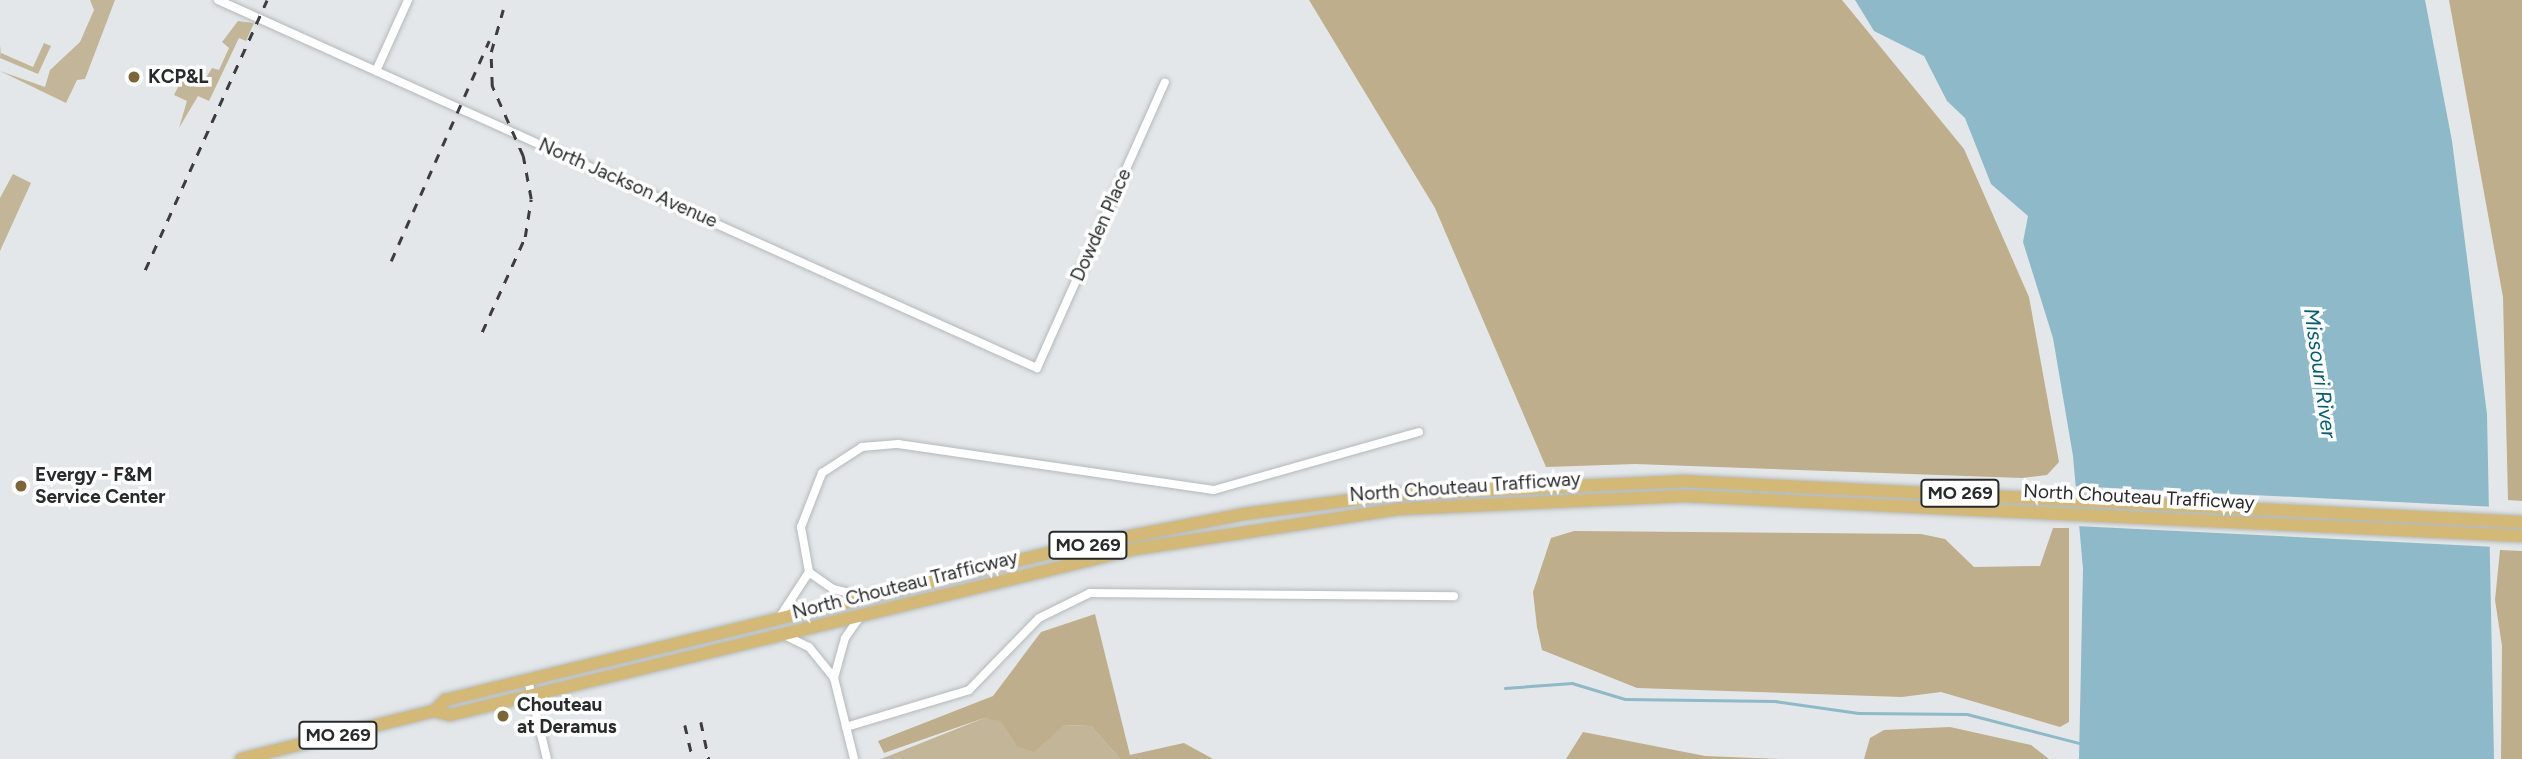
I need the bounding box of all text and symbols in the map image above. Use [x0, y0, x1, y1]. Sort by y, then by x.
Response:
place label: KCP&L [148, 66, 208, 88]
marker: KCP&L [126, 69, 142, 85]
street label: North Jackson Avenue [535, 133, 721, 233]
street label: Dowden Place [1066, 165, 1136, 285]
water label: Missouri River [2298, 306, 2342, 440]
place label: Evergy - F&M Service Center [35, 464, 166, 508]
street label: North Chouteau Trafficway [1349, 468, 1581, 506]
marker: Evergy - F&M Service Center [13, 478, 29, 494]
road number: MO 269 [1920, 478, 2000, 508]
street label: North Chouteau Trafficway [2023, 480, 2255, 514]
road number: MO 269 [1048, 530, 1128, 560]
street label: North Chouteau Trafficway [790, 546, 1020, 624]
place label: Chouteau at Deramus [517, 694, 617, 738]
marker: Chouteau at Deramus [495, 708, 511, 724]
road number: MO 269 [298, 720, 378, 750]

